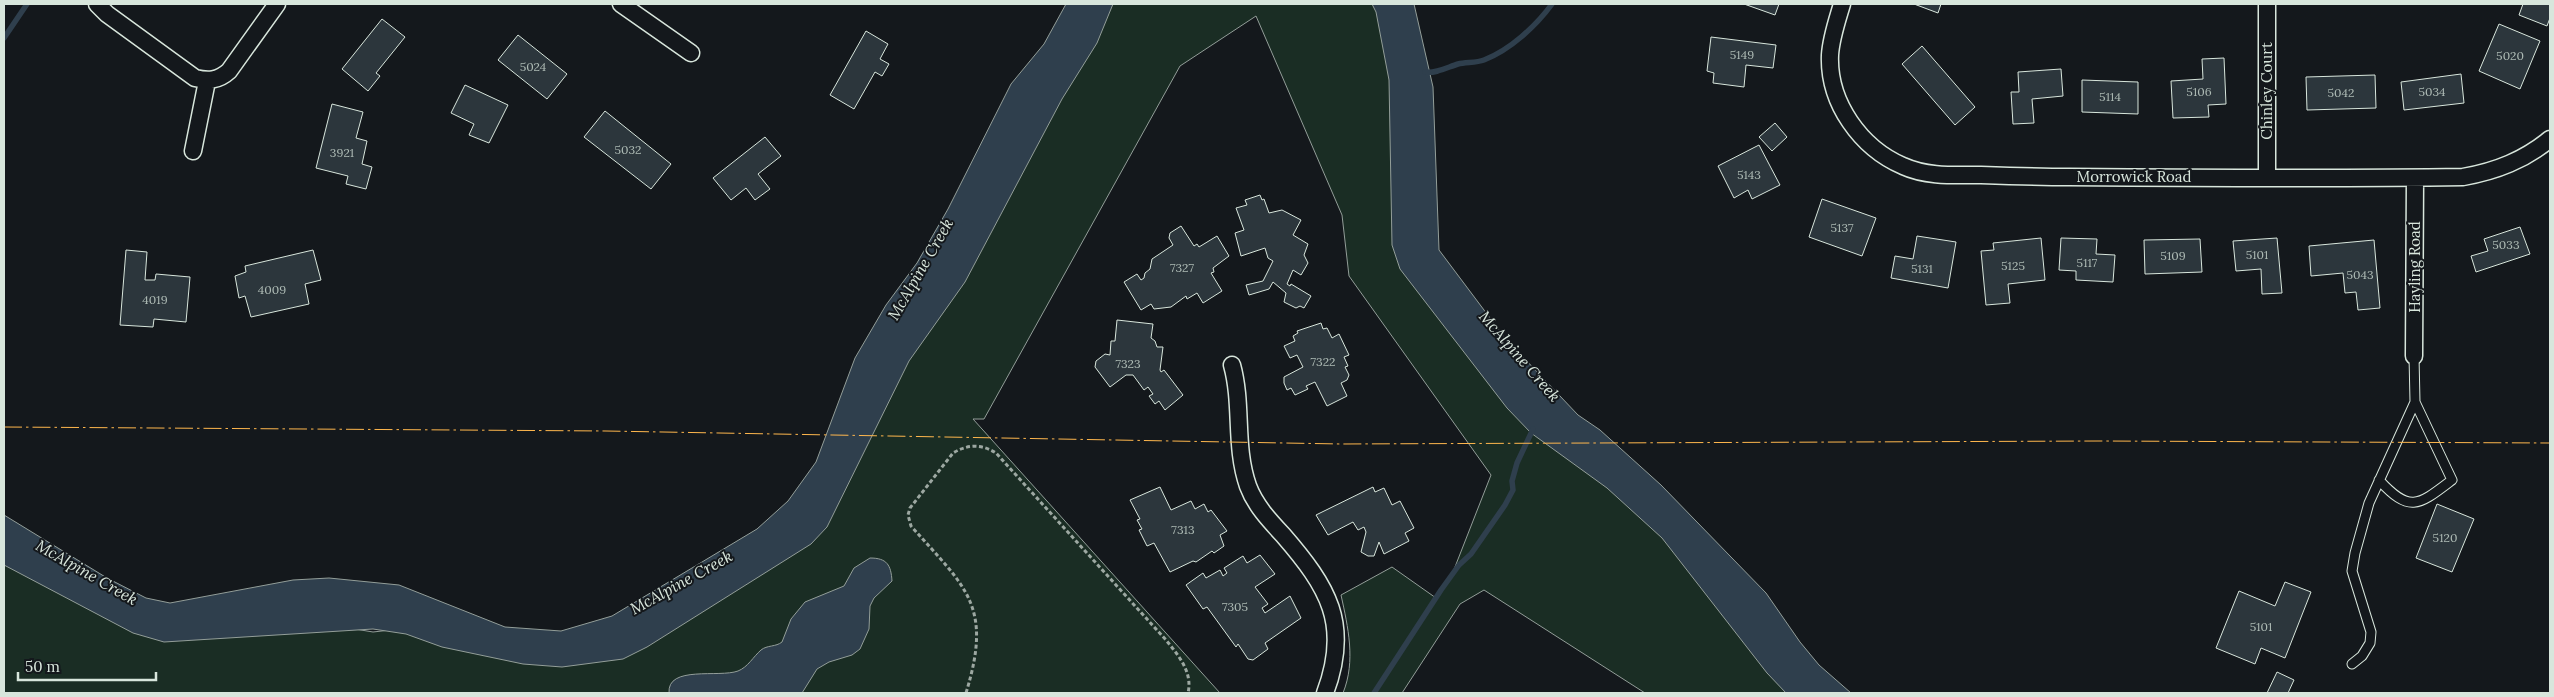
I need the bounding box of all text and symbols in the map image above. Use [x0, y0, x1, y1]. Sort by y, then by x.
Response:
street label: Chinley Court [2257, 42, 2276, 140]
house number: 5149 [1730, 47, 1754, 62]
house number: 5020 [2496, 48, 2524, 63]
house number: 5024 [520, 59, 547, 74]
house number: 5106 [2186, 84, 2212, 99]
house number: 5034 [2418, 84, 2446, 99]
house number: 5042 [2328, 85, 2354, 100]
house number: 5114 [2099, 89, 2121, 104]
house number: 5032 [614, 142, 642, 157]
house number: 3921 [330, 145, 354, 160]
house number: 5143 [1737, 167, 1761, 182]
street label: Morrowick Road [2077, 167, 2192, 186]
water label: McAlpine Creek [883, 215, 957, 323]
house number: 5137 [1831, 220, 1854, 235]
street label: Hayling Road [2405, 221, 2424, 313]
house number: 5033 [2492, 237, 2520, 252]
house number: 5101 [2246, 247, 2268, 262]
house number: 5109 [2160, 248, 2186, 263]
house number: 5117 [2077, 255, 2098, 270]
house number: 5125 [2001, 258, 2025, 273]
house number: 7327 [1170, 260, 1195, 275]
house number: 5131 [1911, 261, 1933, 276]
house number: 5043 [2346, 267, 2374, 282]
house number: 4009 [258, 282, 286, 297]
house number: 4019 [142, 292, 168, 307]
water label: McAlpine Creek [1475, 306, 1565, 406]
house number: 7322 [1310, 354, 1336, 369]
house number: 7323 [1115, 356, 1141, 371]
house number: 7313 [1171, 522, 1195, 537]
house number: 5120 [2433, 530, 2457, 545]
water label: McAlpine Creek [33, 535, 141, 609]
water label: McAlpine Creek [626, 546, 736, 618]
house number: 7305 [1222, 599, 1248, 614]
house number: 5101 [2250, 619, 2272, 634]
scale bar [18, 650, 155, 682]
text: 50 m [25, 657, 60, 676]

